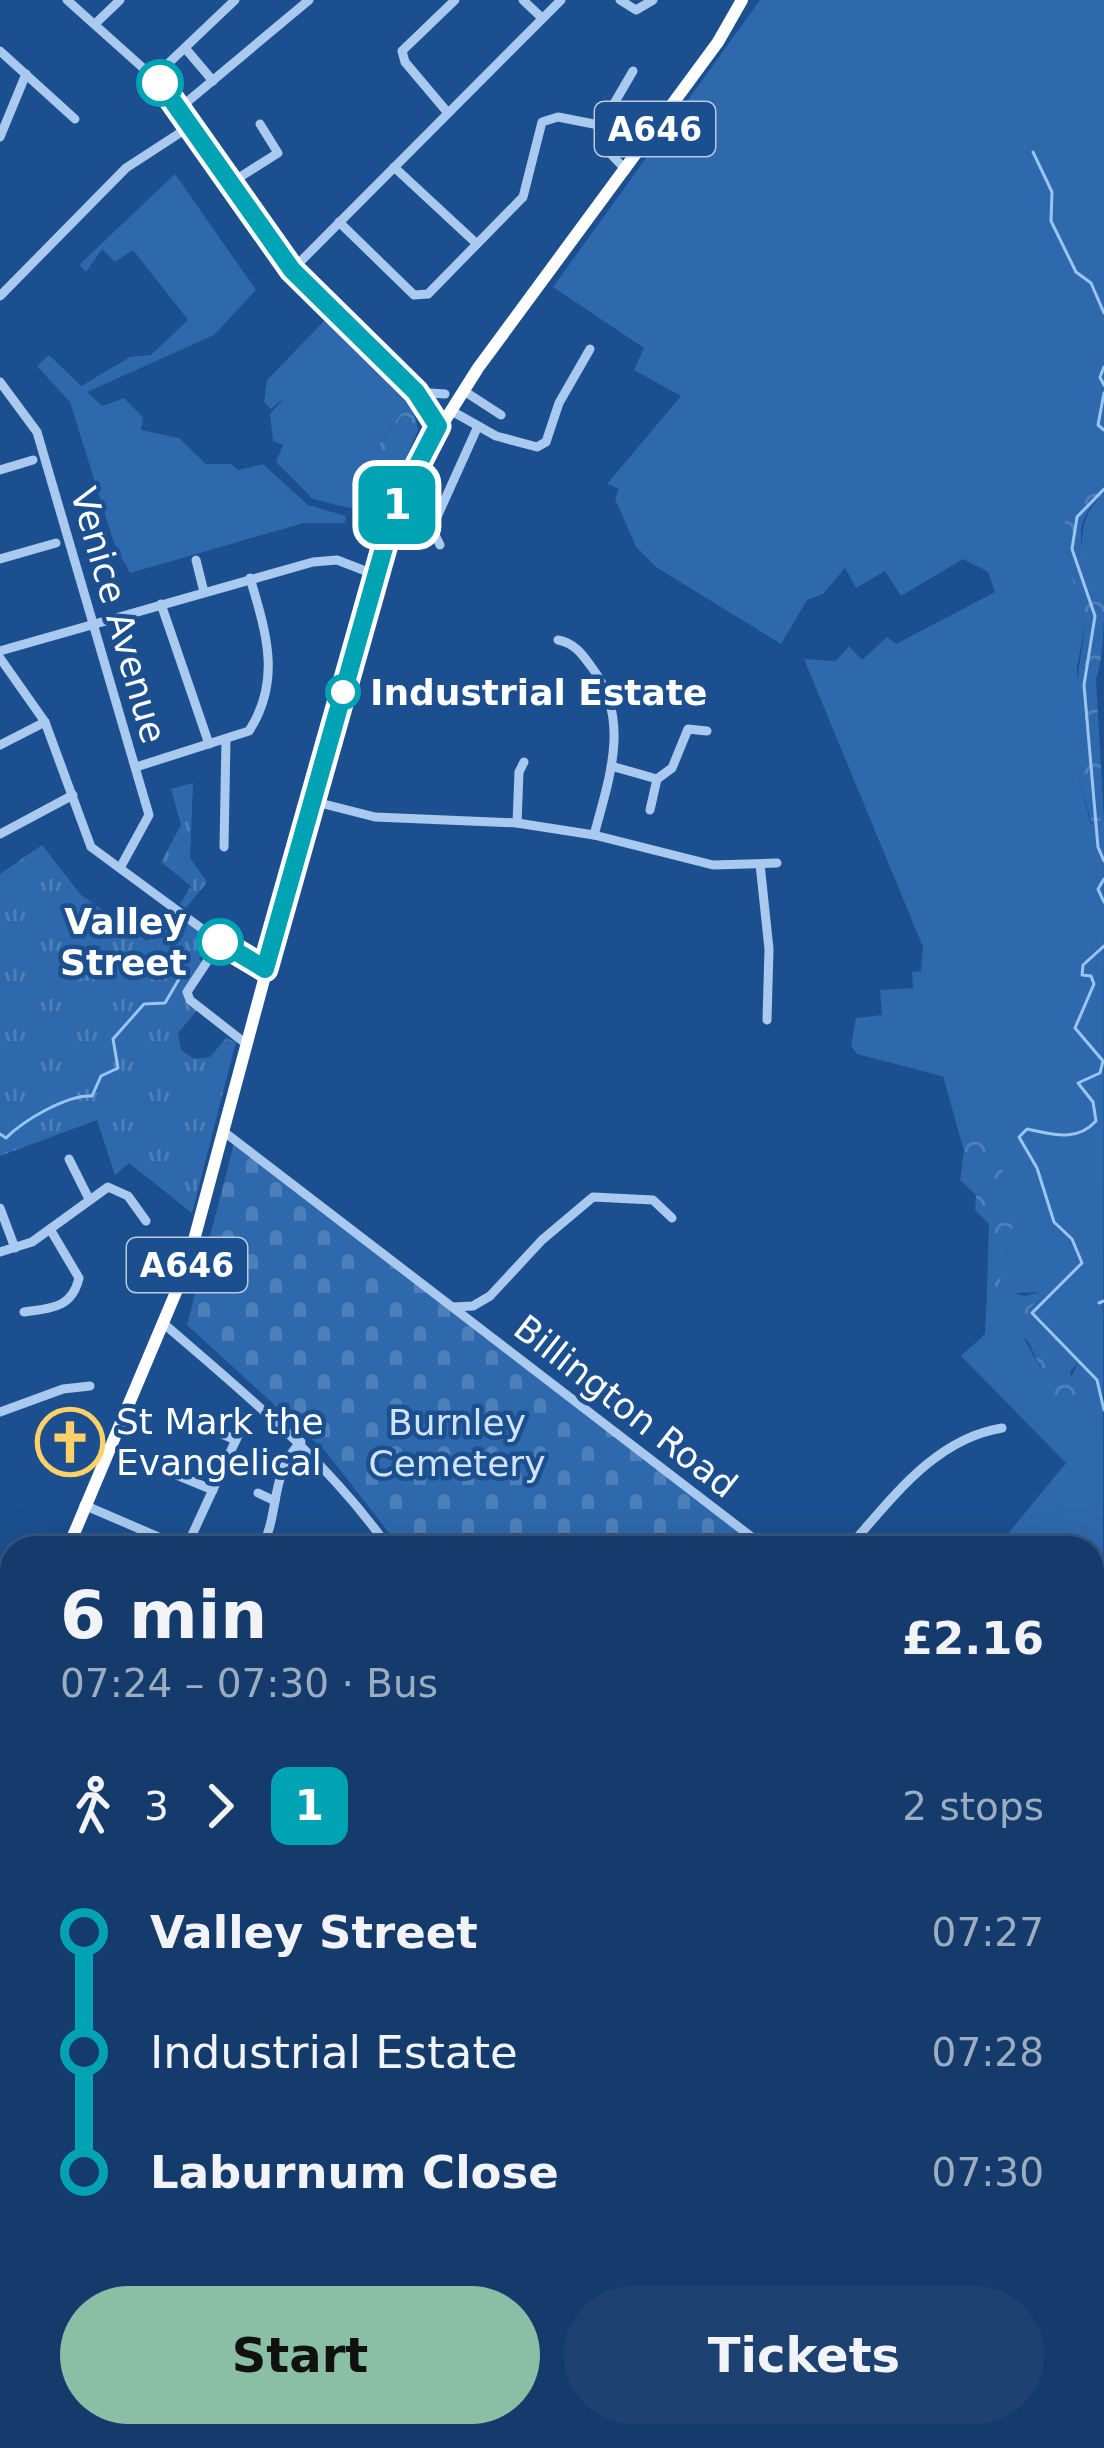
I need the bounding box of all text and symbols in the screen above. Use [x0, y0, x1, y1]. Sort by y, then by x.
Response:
unlabelled marker [138, 61, 182, 105]
road number: A646 [595, 102, 715, 156]
line badge: 1 [358, 466, 436, 544]
text: 1 [382, 480, 412, 529]
street label: Venice Avenue [62, 483, 175, 748]
place label: Industrial Estate [370, 672, 707, 713]
marker: Industrial Estate [327, 676, 359, 708]
place label: Valley Street [60, 901, 187, 983]
marker: Valley Street [198, 920, 242, 964]
road number: A646 [127, 1238, 247, 1292]
street label: Billington Road [506, 1307, 745, 1506]
place label: St Mark the Evangelical [116, 1401, 324, 1483]
park label: Burnley Cemetery [369, 1402, 545, 1484]
church icon: St Mark the Evangelical [35, 1407, 105, 1477]
text: 6 min [60, 1577, 267, 1654]
text: £2.16 [902, 1612, 1044, 1665]
text: 07:24 – 07:30 · Bus [60, 1661, 438, 1706]
icon: walk [60, 1773, 126, 1839]
icon: forward [187, 1773, 253, 1839]
text: 1 [295, 1781, 324, 1830]
text: 3 [144, 1784, 169, 1829]
text: 2 stops [902, 1784, 1044, 1829]
text: Valley Street [150, 1906, 478, 1959]
text: 07:27 [932, 1910, 1044, 1955]
text: Industrial Estate [150, 2026, 518, 2079]
text: 07:28 [932, 2030, 1044, 2075]
text: Laburnum Close [150, 2146, 559, 2199]
text: 07:30 [932, 2150, 1044, 2195]
button: Start [60, 2286, 540, 2424]
button: Tickets [564, 2286, 1044, 2424]

